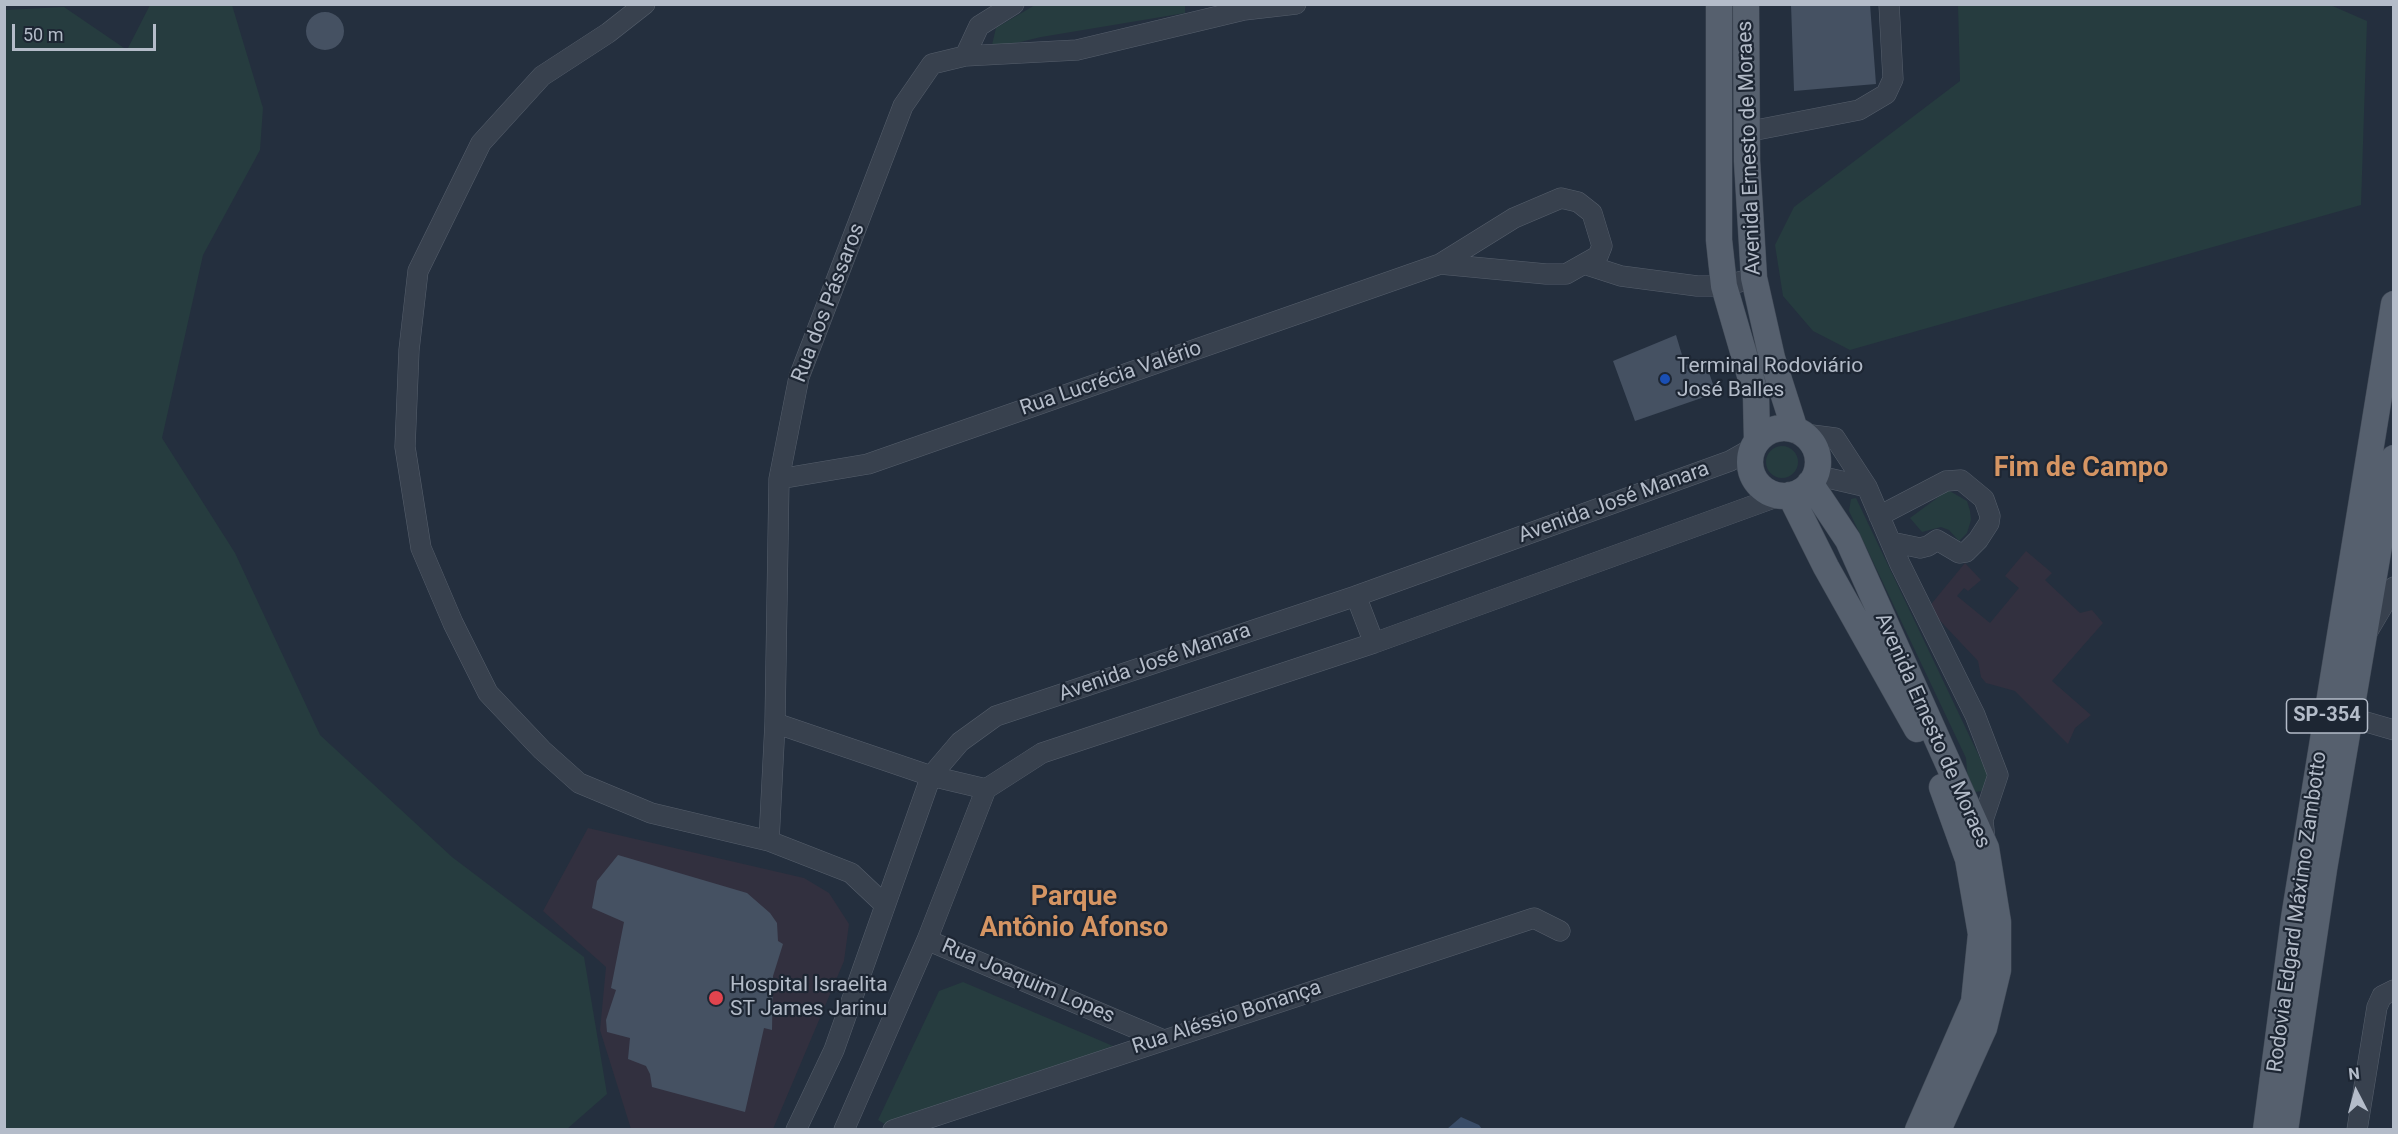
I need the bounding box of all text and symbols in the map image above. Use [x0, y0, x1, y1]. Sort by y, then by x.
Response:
scale bar [15, 12, 159, 50]
street label: Avenida Ernesto de Moraes [1733, 20, 1767, 276]
text: 50 m [23, 24, 63, 45]
street label: Rua dos Pássaros [787, 220, 871, 386]
street label: Rua Lucrécia Valério [1017, 336, 1205, 422]
place label: Terminal Rodoviário José Balles [1677, 354, 1863, 404]
marker: Terminal Rodoviário José Balles [1658, 372, 1672, 386]
district label: Fim de Campo [1994, 453, 2168, 485]
street label: Avenida José Manara [1515, 457, 1713, 549]
street label: Avenida Ernesto de Moraes [1869, 610, 1995, 852]
street label: Avenida José Manara [1056, 618, 1254, 708]
road number: SP-354 [2286, 699, 2368, 733]
street label: Rodovia Edgard Máximo Zambotto [2263, 750, 2333, 1074]
district label: Parque Antônio Afonso [980, 882, 1168, 945]
street label: Rua Joaquim Lopes [938, 934, 1118, 1030]
place label: Hospital Israelita ST James Jarinu [730, 973, 888, 1023]
street label: Rua Aléssio Bonança [1129, 976, 1325, 1060]
marker: Hospital Israelita ST James Jarinu [707, 989, 725, 1007]
north arrow [2326, 1062, 2386, 1122]
text: N [2347, 1064, 2361, 1084]

